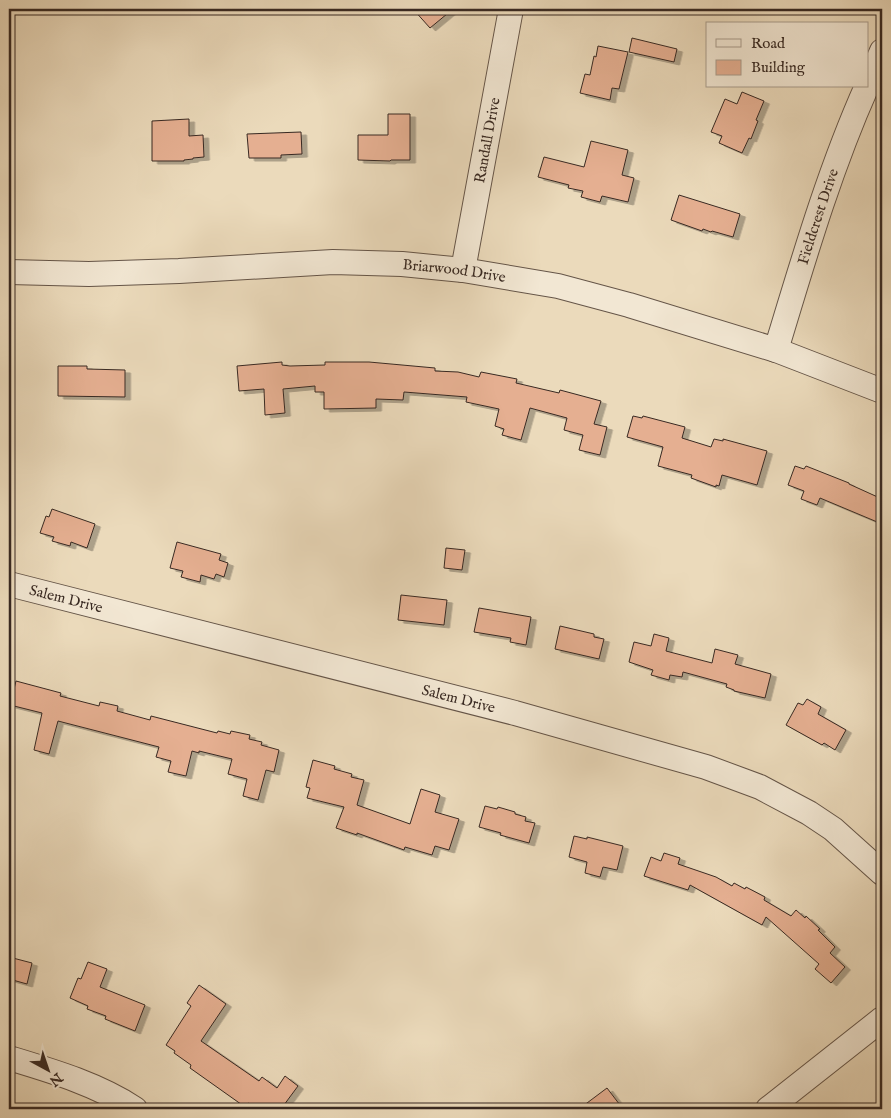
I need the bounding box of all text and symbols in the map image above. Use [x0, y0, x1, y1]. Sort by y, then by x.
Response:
legend [706, 22, 868, 88]
text: Road [751, 34, 786, 53]
text: Building [751, 58, 806, 77]
street label: Randall Drive [470, 96, 504, 185]
street label: Fieldcrest Drive [793, 166, 843, 267]
street label: Briarwood Drive [402, 255, 507, 287]
street label: Salem Drive [28, 580, 105, 617]
street label: Salem Drive [420, 680, 497, 717]
north arrow [22, 1046, 72, 1096]
text: N [45, 1068, 67, 1090]

